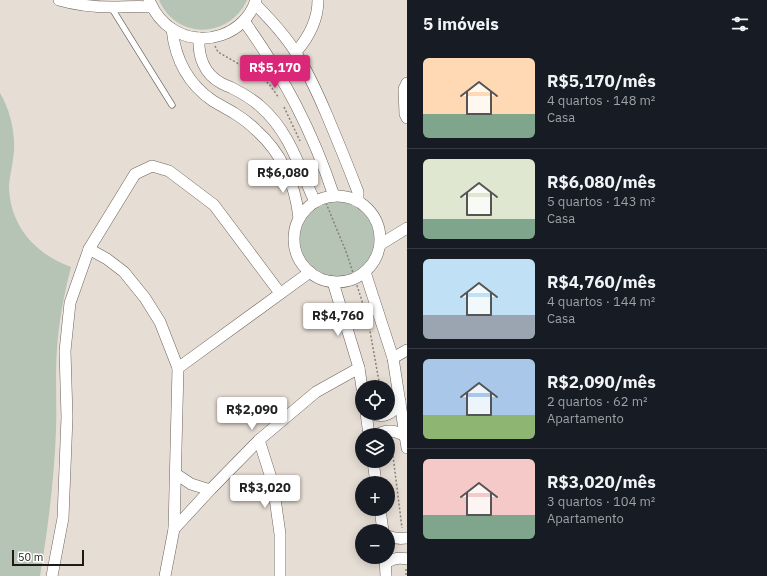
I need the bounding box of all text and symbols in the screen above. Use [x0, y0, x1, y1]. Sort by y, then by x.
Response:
text: 5 imóveis [423, 13, 499, 35]
icon: filters [729, 13, 751, 35]
pin: R$5,170 [238, 55, 312, 89]
text: R$5,170 [249, 59, 301, 76]
text: R$5,170/mês [547, 70, 656, 92]
icon: home [455, 74, 503, 122]
text: 4 quartos · 148 m² [547, 92, 655, 109]
text: Casa [547, 109, 575, 126]
pin: R$6,080 [246, 160, 320, 194]
text: R$6,080 [257, 164, 309, 181]
text: R$6,080/mês [547, 171, 656, 193]
icon: home [455, 175, 503, 223]
text: 5 quartos · 143 m² [547, 193, 655, 210]
text: Casa [547, 210, 575, 227]
text: R$4,760/mês [547, 271, 656, 293]
icon: home [455, 275, 503, 323]
text: 4 quartos · 144 m² [547, 293, 655, 310]
pin: R$4,760 [301, 303, 375, 337]
text: R$4,760 [312, 307, 364, 324]
text: Casa [547, 310, 575, 327]
text: R$2,090/mês [547, 371, 656, 393]
icon: home [455, 375, 503, 423]
map controls [355, 380, 395, 564]
button: locate [355, 380, 395, 420]
text: 2 quartos · 62 m² [547, 393, 648, 410]
pin: R$2,090 [215, 397, 289, 431]
text: R$2,090 [226, 401, 278, 418]
text: Apartamento [547, 410, 624, 427]
button: layers [355, 428, 395, 468]
text: R$3,020/mês [547, 471, 656, 493]
pin: R$3,020 [228, 475, 302, 509]
icon: home [455, 475, 503, 523]
button: + [355, 476, 395, 516]
text: R$3,020 [239, 479, 291, 496]
text: 3 quartos · 104 m² [547, 493, 655, 510]
text: Apartamento [547, 510, 624, 527]
button: − [355, 524, 395, 564]
scale bar [12, 548, 84, 567]
text: 50 m [18, 550, 43, 564]

